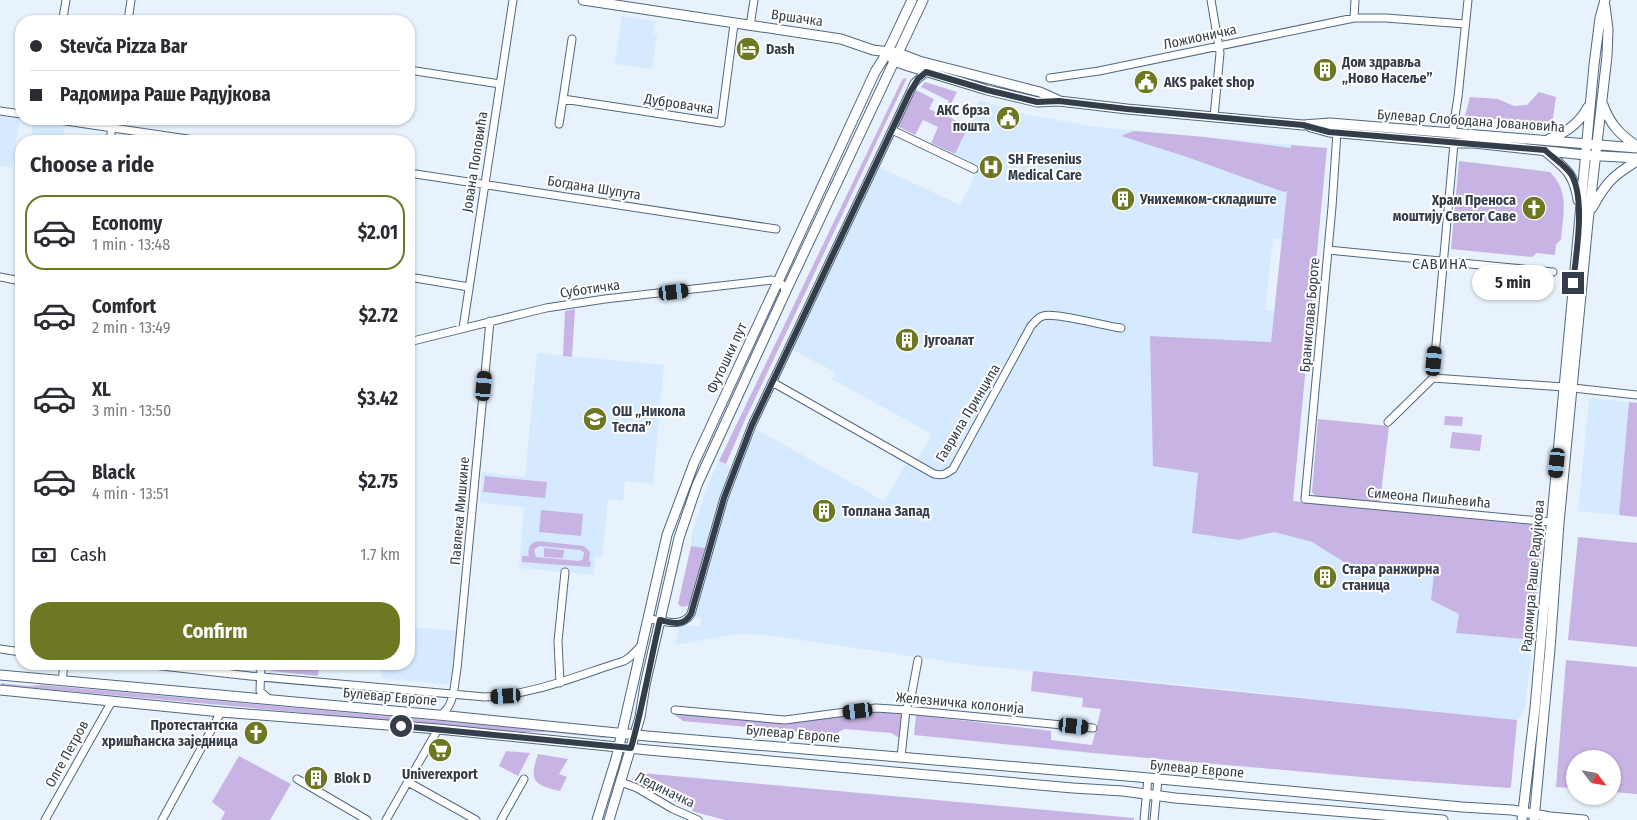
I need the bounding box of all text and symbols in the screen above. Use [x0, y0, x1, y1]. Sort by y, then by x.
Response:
street label: Вршачка [770, 6, 824, 30]
street label: Ложионичка [1162, 21, 1238, 53]
text: Stevča Pizza Bar [60, 35, 187, 58]
hotel icon: Dash [735, 36, 761, 62]
place label: Dash [766, 41, 795, 58]
place label: Дом здравља „Ново Насеље” [1341, 54, 1433, 87]
building icon: Дом здравља „Ново Насеље” [1312, 57, 1338, 83]
public building icon: AKS paket shop [1133, 69, 1159, 95]
place label: AKS paket shop [1163, 74, 1255, 91]
text: Радомира Раше Радујкова [60, 83, 271, 106]
street label: Дубровачка [642, 90, 715, 118]
place label: АКС брза пошта [936, 102, 990, 135]
public building icon: АКС брза пошта [995, 105, 1021, 131]
street label: Булевар Слободана Јовановића [1376, 106, 1566, 136]
street label: Јована Поповића [459, 110, 491, 214]
text: Choose a ride [30, 151, 154, 178]
place label: SH Fresenius Medical Care [1008, 151, 1082, 184]
hospital icon: SH Fresenius Medical Care [978, 154, 1004, 180]
street label: Богдана Шупута [546, 172, 642, 204]
building icon: Унихемком-складиште [1110, 186, 1136, 212]
place label: Унихемком-складиште [1139, 191, 1277, 208]
place label: Храм Преноса моштију Светог Саве [1393, 192, 1516, 225]
church icon: Храм Преноса моштију Светог Саве [1521, 195, 1547, 221]
icon: car [32, 210, 77, 255]
text: Economy [92, 212, 162, 235]
text: $2.01 [358, 221, 398, 244]
text: 1 min · 13:48 [92, 235, 170, 254]
district label: САВИНА [1412, 255, 1468, 273]
street label: Бранислава Бороте [1297, 257, 1323, 373]
callout: 5 min [1473, 266, 1556, 300]
route end [1562, 272, 1584, 294]
text: 5 min [1495, 273, 1531, 292]
street label: Суботичка [559, 276, 621, 302]
car [658, 283, 689, 301]
icon: car [32, 293, 77, 338]
text: Comfort [92, 295, 156, 318]
text: $2.72 [359, 304, 398, 327]
text: 2 min · 13:49 [92, 318, 171, 337]
street label: Футошки пут [703, 320, 751, 396]
building icon: Југоалат [894, 327, 920, 353]
place label: Југоалат [923, 332, 975, 349]
car [1425, 345, 1442, 377]
street label: Гаврила Принципа [932, 361, 1004, 465]
car [475, 370, 492, 402]
icon: car [32, 376, 77, 421]
text: XL [92, 378, 111, 401]
text: $3.42 [357, 387, 398, 410]
text: 3 min · 13:50 [92, 401, 171, 420]
place label: ОШ „Никола Тесла” [612, 403, 686, 436]
school or university icon: ОШ „Никола Тесла” [582, 406, 608, 432]
car [1547, 447, 1566, 479]
street label: Павлека Мишкине [447, 456, 473, 566]
icon: car [32, 459, 77, 504]
text: Black [92, 461, 135, 484]
text: $2.75 [358, 470, 398, 493]
text: 4 min · 13:51 [92, 484, 169, 503]
street label: Симеона Пишћевића [1366, 484, 1492, 512]
building icon: Топлана Запад [811, 498, 837, 524]
street label: Радомира Раше Радујкова [1518, 499, 1548, 653]
place label: Топлана Запад [842, 503, 930, 520]
icon: cash [30, 541, 58, 569]
text: Cash [70, 543, 107, 566]
text: 1.7 km [360, 545, 400, 564]
place label: Стара ранжирна станица [1342, 561, 1440, 594]
building icon: Стара ранжирна станица [1312, 564, 1338, 590]
button: Confirm [30, 602, 400, 660]
street label: Булевар Европе [342, 684, 438, 710]
car [490, 688, 521, 704]
street label: Железничка колонија [895, 689, 1025, 717]
car [842, 702, 873, 720]
route start [390, 715, 412, 737]
place label: Протестантска хришћанска заједница [101, 717, 238, 750]
car [1058, 717, 1089, 735]
street label: Олге Петров [42, 718, 92, 790]
church icon: Протестантска хришћанска заједница [243, 720, 269, 746]
street label: Булевар Европе [745, 721, 841, 747]
supermarket icon: Univerexport [427, 737, 453, 763]
north arrow [1566, 750, 1621, 805]
map controls [1566, 750, 1621, 805]
street label: Булевар Европе [1149, 756, 1245, 782]
building icon: Blok D [303, 765, 329, 791]
place label: Univerexport [402, 766, 479, 783]
street label: Лединачка [632, 768, 698, 812]
place label: Blok D [334, 770, 371, 787]

